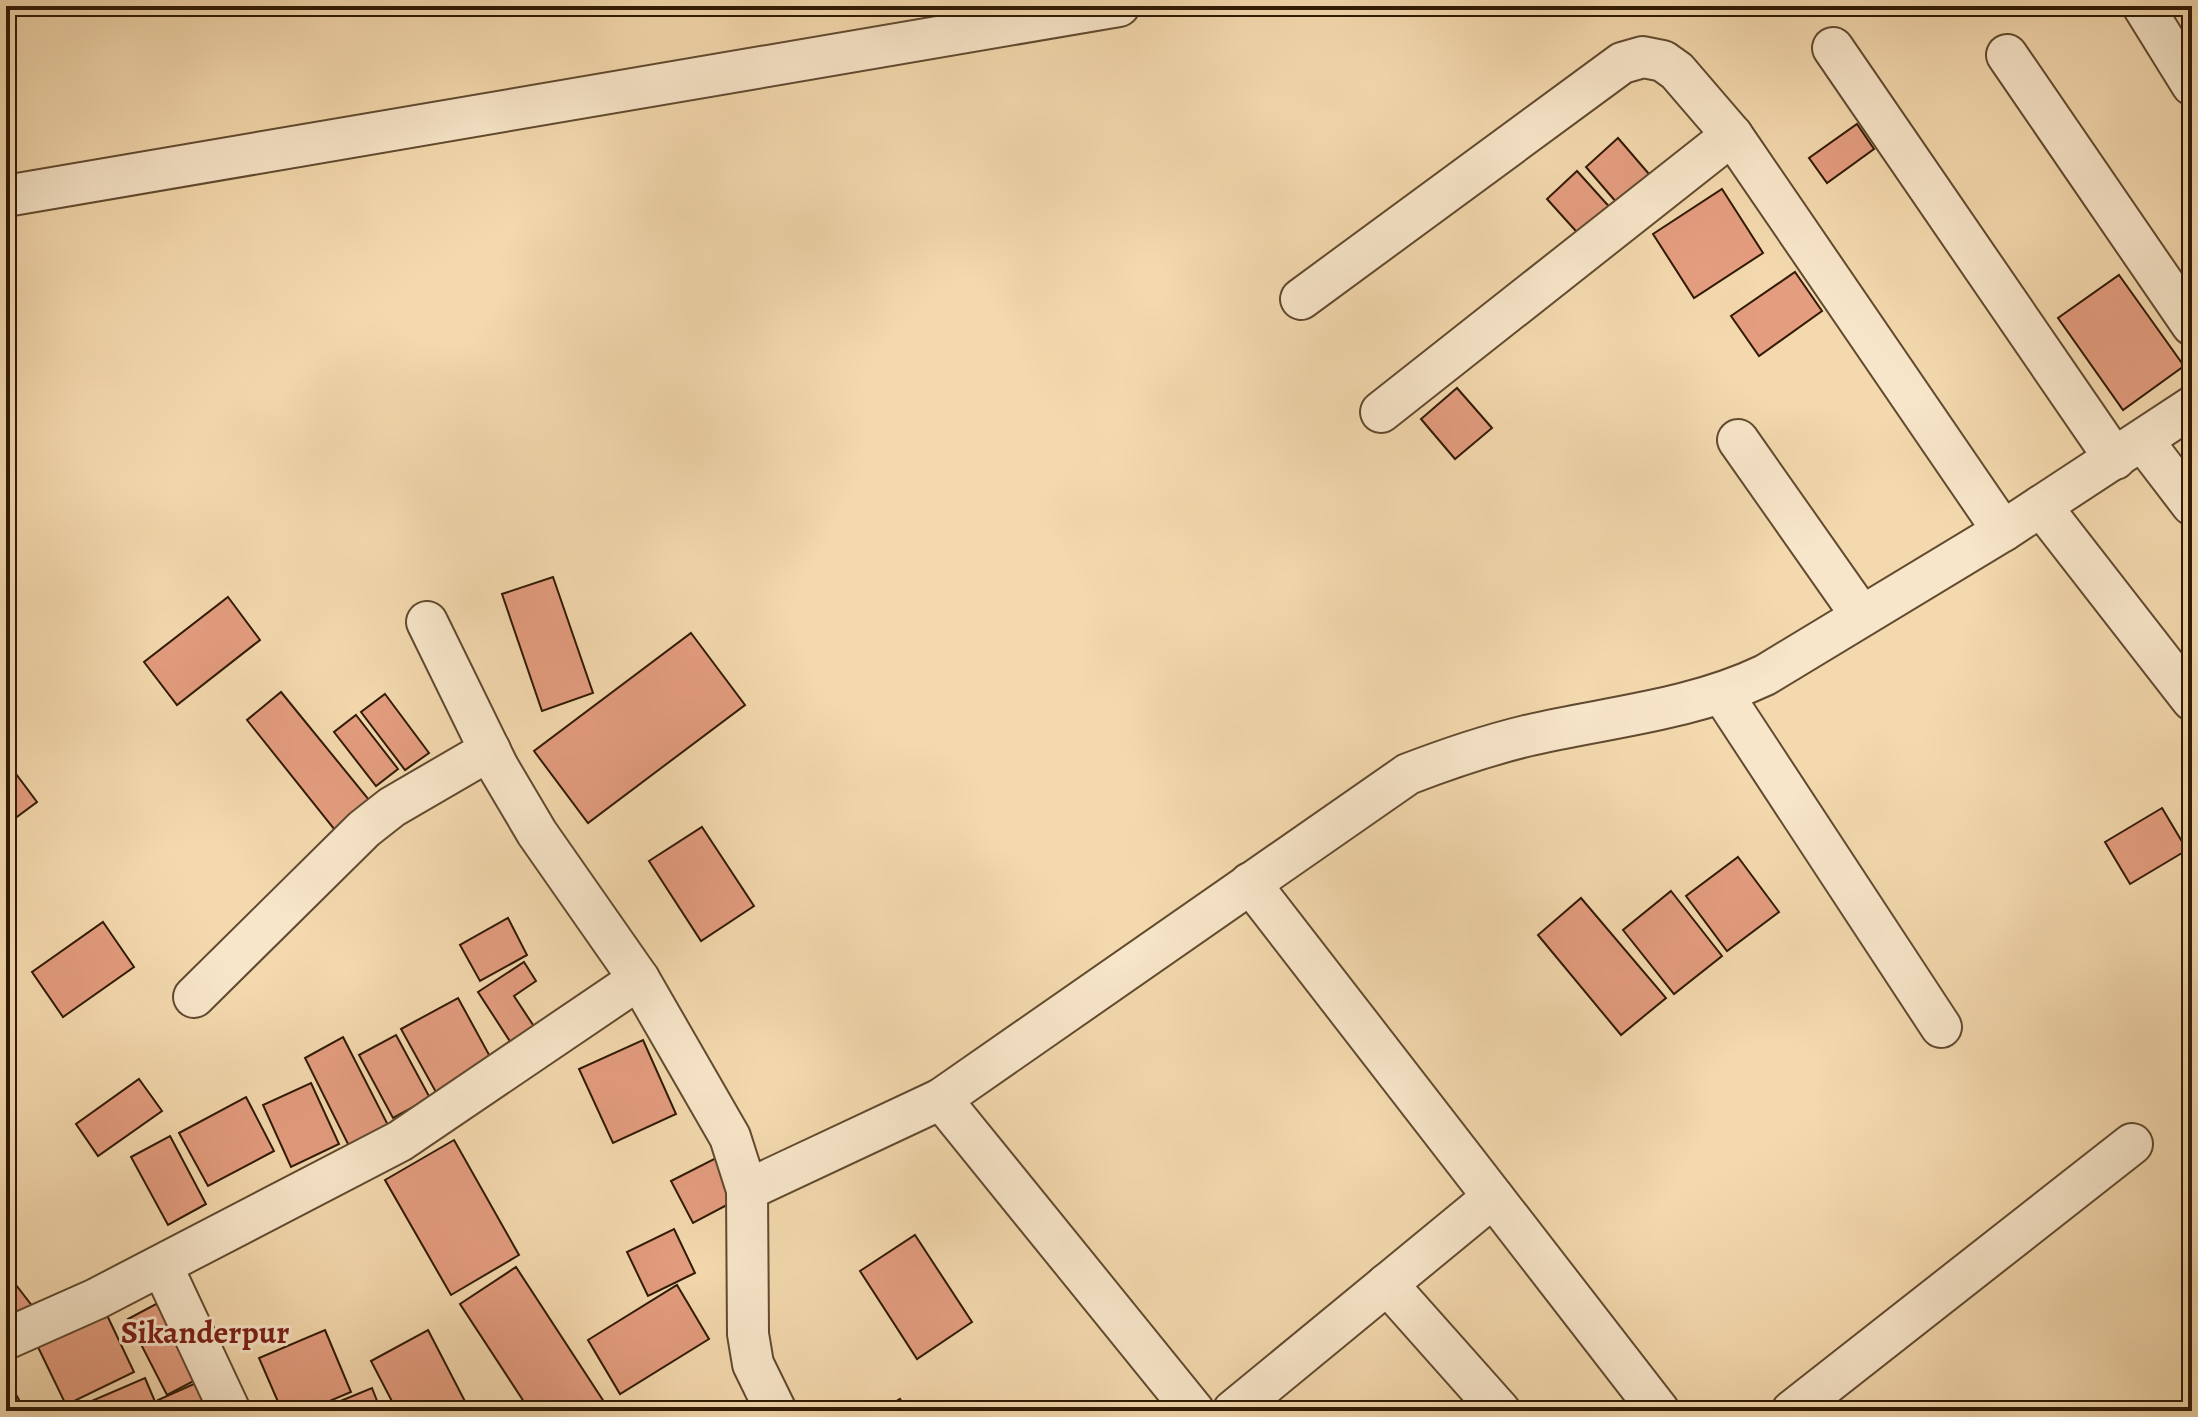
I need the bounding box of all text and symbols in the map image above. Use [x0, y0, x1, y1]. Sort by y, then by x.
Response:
district label: Sikanderpur [121, 1310, 289, 1354]

